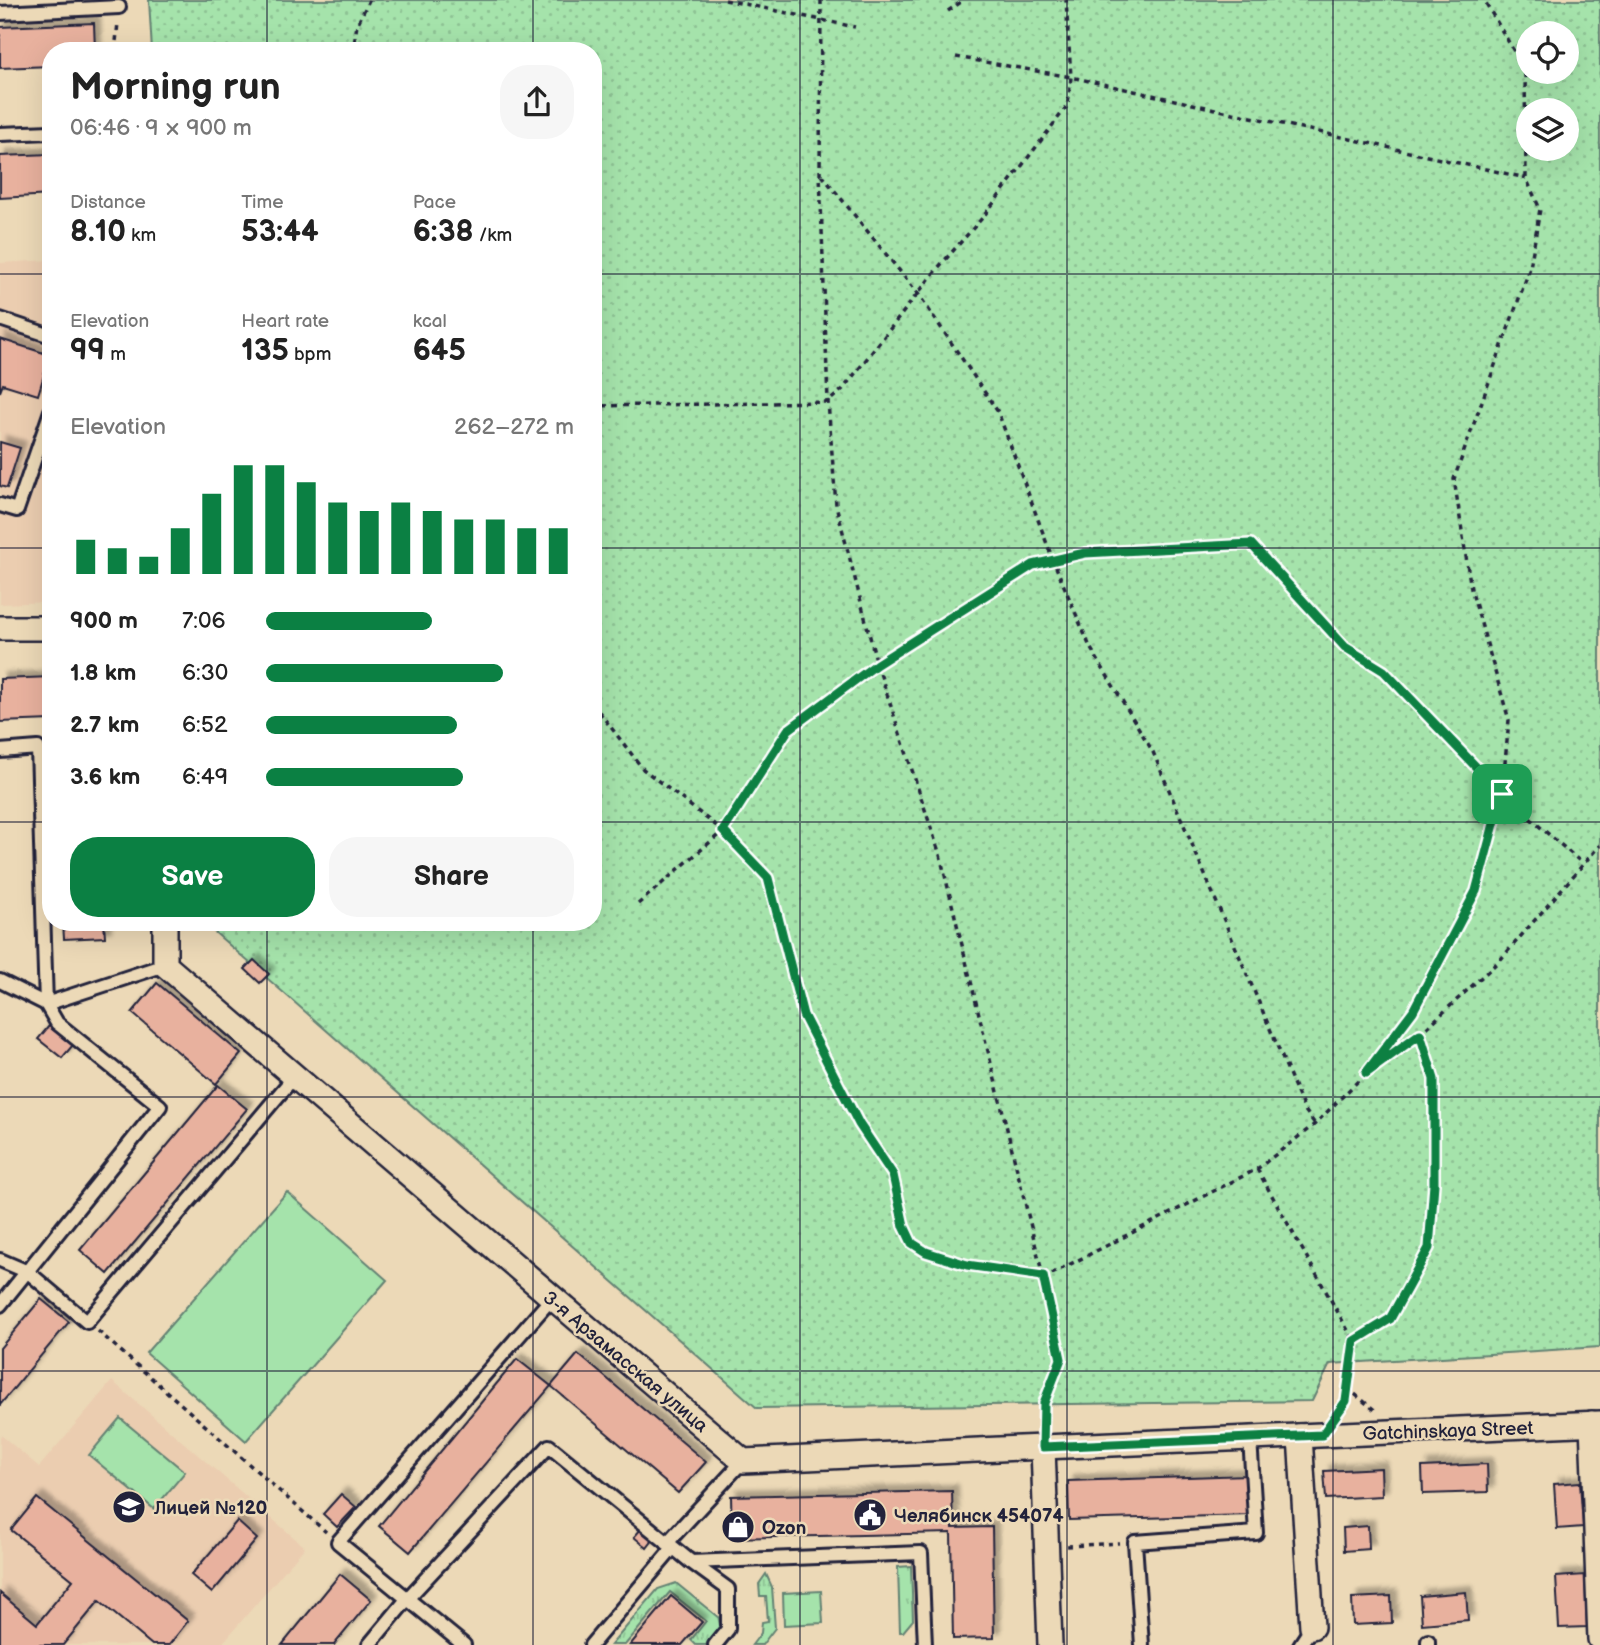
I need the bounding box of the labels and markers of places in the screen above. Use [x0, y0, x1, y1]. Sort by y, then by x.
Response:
pin [1472, 764, 1532, 824]
school or university icon: Лицей №120 [110, 1488, 148, 1526]
public building icon: Челябинск 454074 [851, 1496, 889, 1534]
place label: Лицей №120 [153, 1497, 267, 1520]
place label: Челябинск 454074 [894, 1505, 1064, 1528]
shop icon: Ozon [719, 1508, 757, 1546]
place label: Ozon [762, 1517, 806, 1540]

